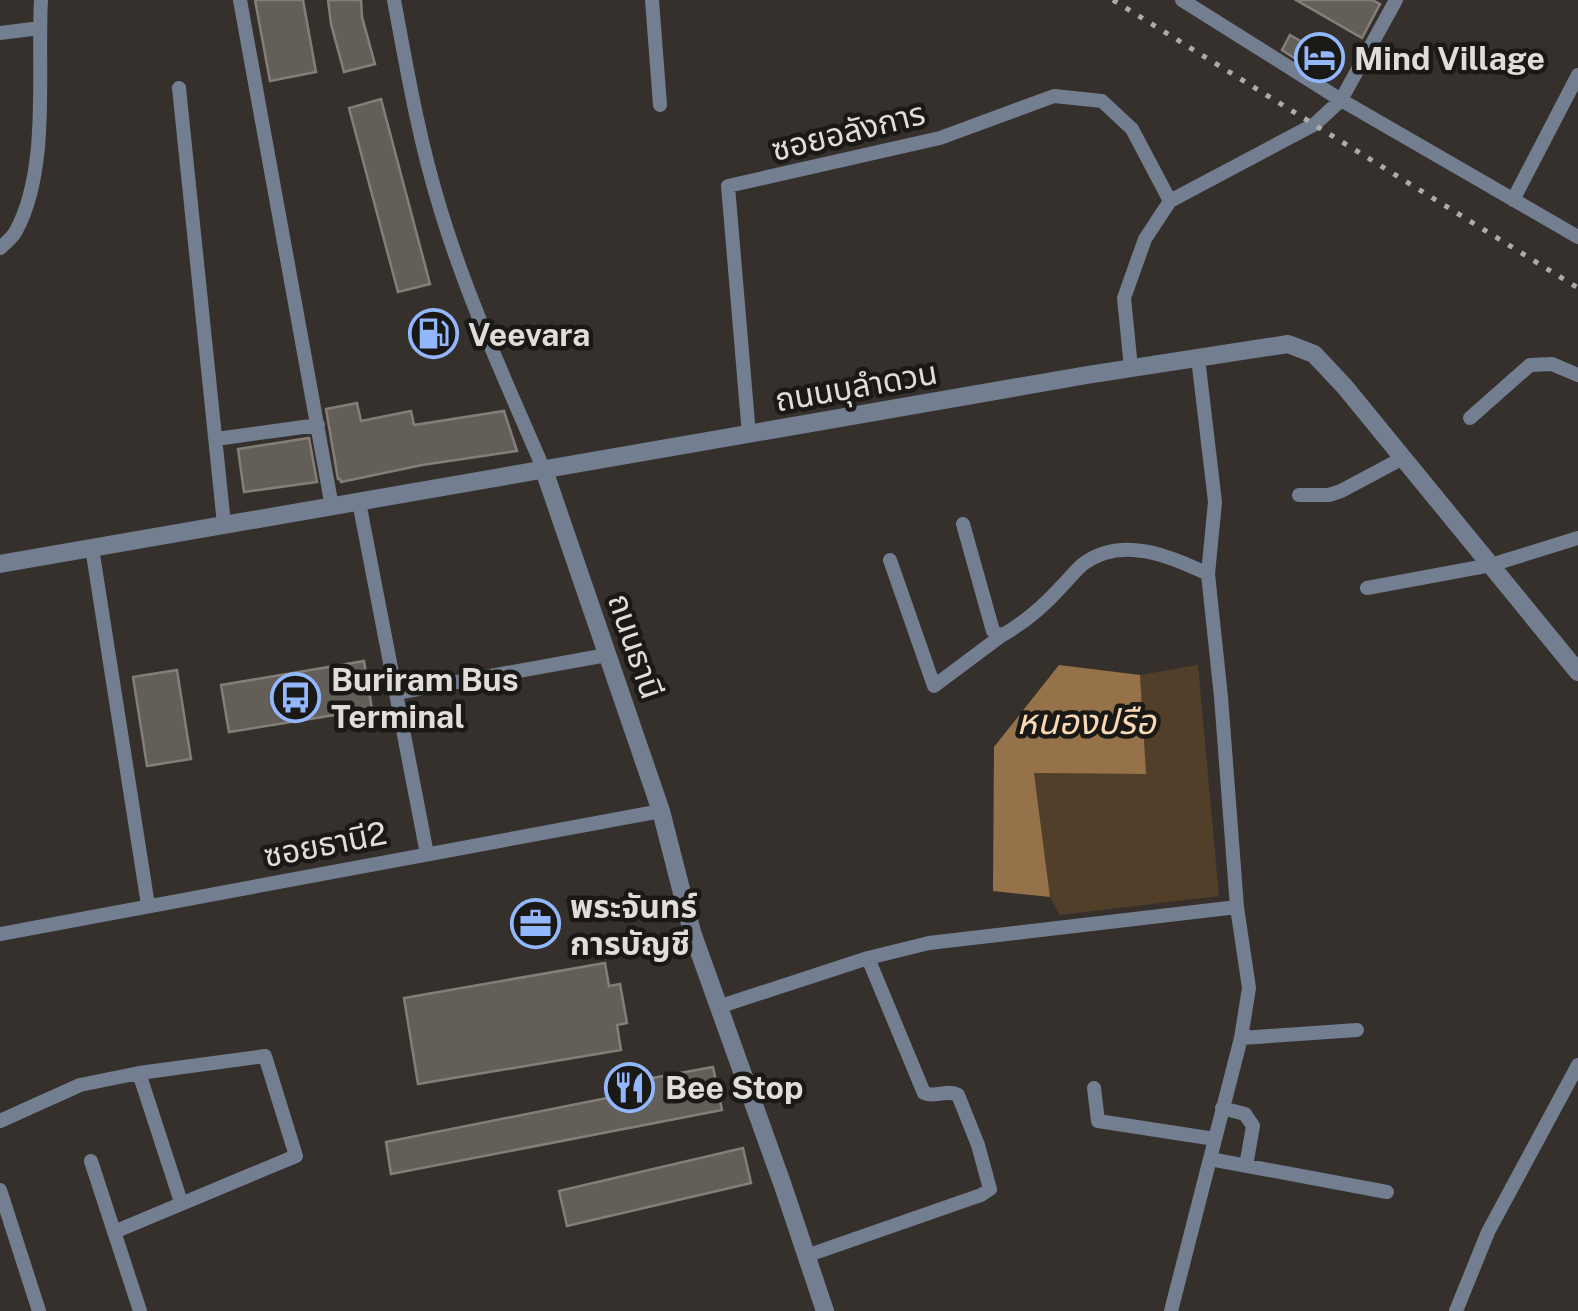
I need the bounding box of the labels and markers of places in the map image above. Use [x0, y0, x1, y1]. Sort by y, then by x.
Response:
hotel icon: Mind Village [1293, 32, 1345, 84]
place label: Mind Village [1354, 40, 1545, 77]
fuel station icon: Veevara [407, 308, 459, 360]
place label: Veevara [468, 316, 590, 353]
place label: Buriram Bus Terminal [331, 661, 519, 735]
bus stop icon: Buriram Bus Terminal [270, 671, 322, 723]
place label: พระจันทร์ การบัญชี [570, 888, 697, 962]
office icon: พระจันทร์ การบัญชี [509, 898, 561, 950]
restaurant icon: Bee Stop [604, 1061, 656, 1113]
place label: Bee Stop [665, 1069, 803, 1106]

